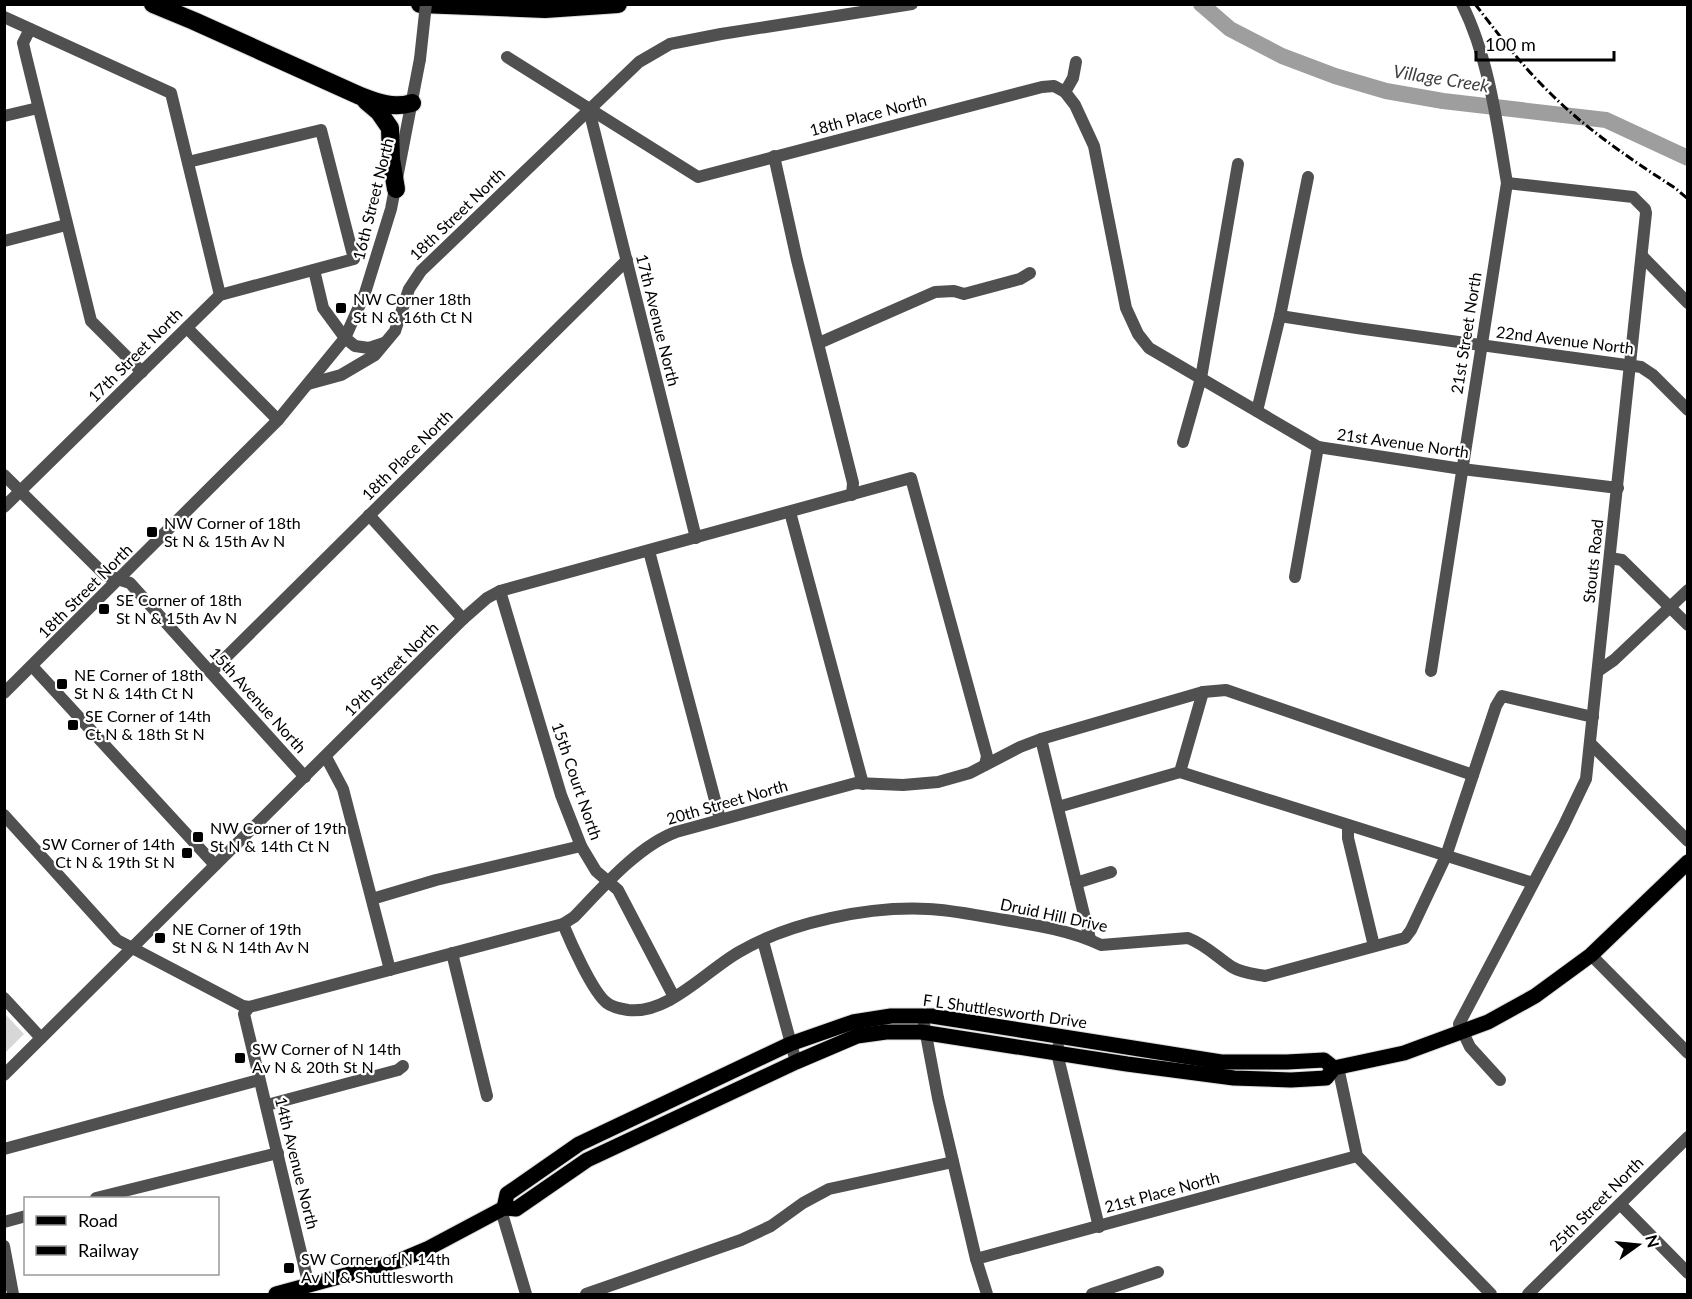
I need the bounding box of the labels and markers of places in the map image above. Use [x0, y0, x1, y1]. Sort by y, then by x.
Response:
place label: NW Corner 18th St N & 16th Ct N [353, 289, 473, 326]
marker: NW Corner 18th St N & 16th Ct N [334, 301, 348, 315]
place label: NW Corner of 18th St N & 15th Av N [164, 513, 301, 550]
marker: NW Corner of 18th St N & 15th Av N [145, 525, 159, 539]
place label: SE Corner of 18th St N & 15th Av N [116, 590, 242, 627]
marker: SE Corner of 18th St N & 15th Av N [97, 602, 111, 616]
place label: NE Corner of 18th St N & 14th Ct N [74, 665, 203, 702]
marker: NE Corner of 18th St N & 14th Ct N [55, 677, 69, 691]
place label: SE Corner of 14th Ct N & 18th St N [85, 706, 211, 743]
marker: SE Corner of 14th Ct N & 18th St N [66, 718, 80, 732]
place label: NW Corner of 19th St N & 14th Ct N [210, 818, 347, 855]
marker: NW Corner of 19th St N & 14th Ct N [191, 830, 205, 844]
place label: SW Corner of 14th Ct N & 19th St N [42, 834, 175, 871]
marker: SW Corner of 14th Ct N & 19th St N [180, 846, 194, 860]
place label: NE Corner of 19th St N & N 14th Av N [172, 919, 309, 956]
marker: NE Corner of 19th St N & N 14th Av N [153, 931, 167, 945]
place label: SW Corner of N 14th Av N & 20th St N [252, 1039, 401, 1076]
marker: SW Corner of N 14th Av N & 20th St N [233, 1051, 247, 1065]
place label: SW Corner of N 14th Av N & Shuttlesworth [301, 1249, 453, 1286]
marker: SW Corner of N 14th Av N & Shuttlesworth [282, 1261, 296, 1275]

